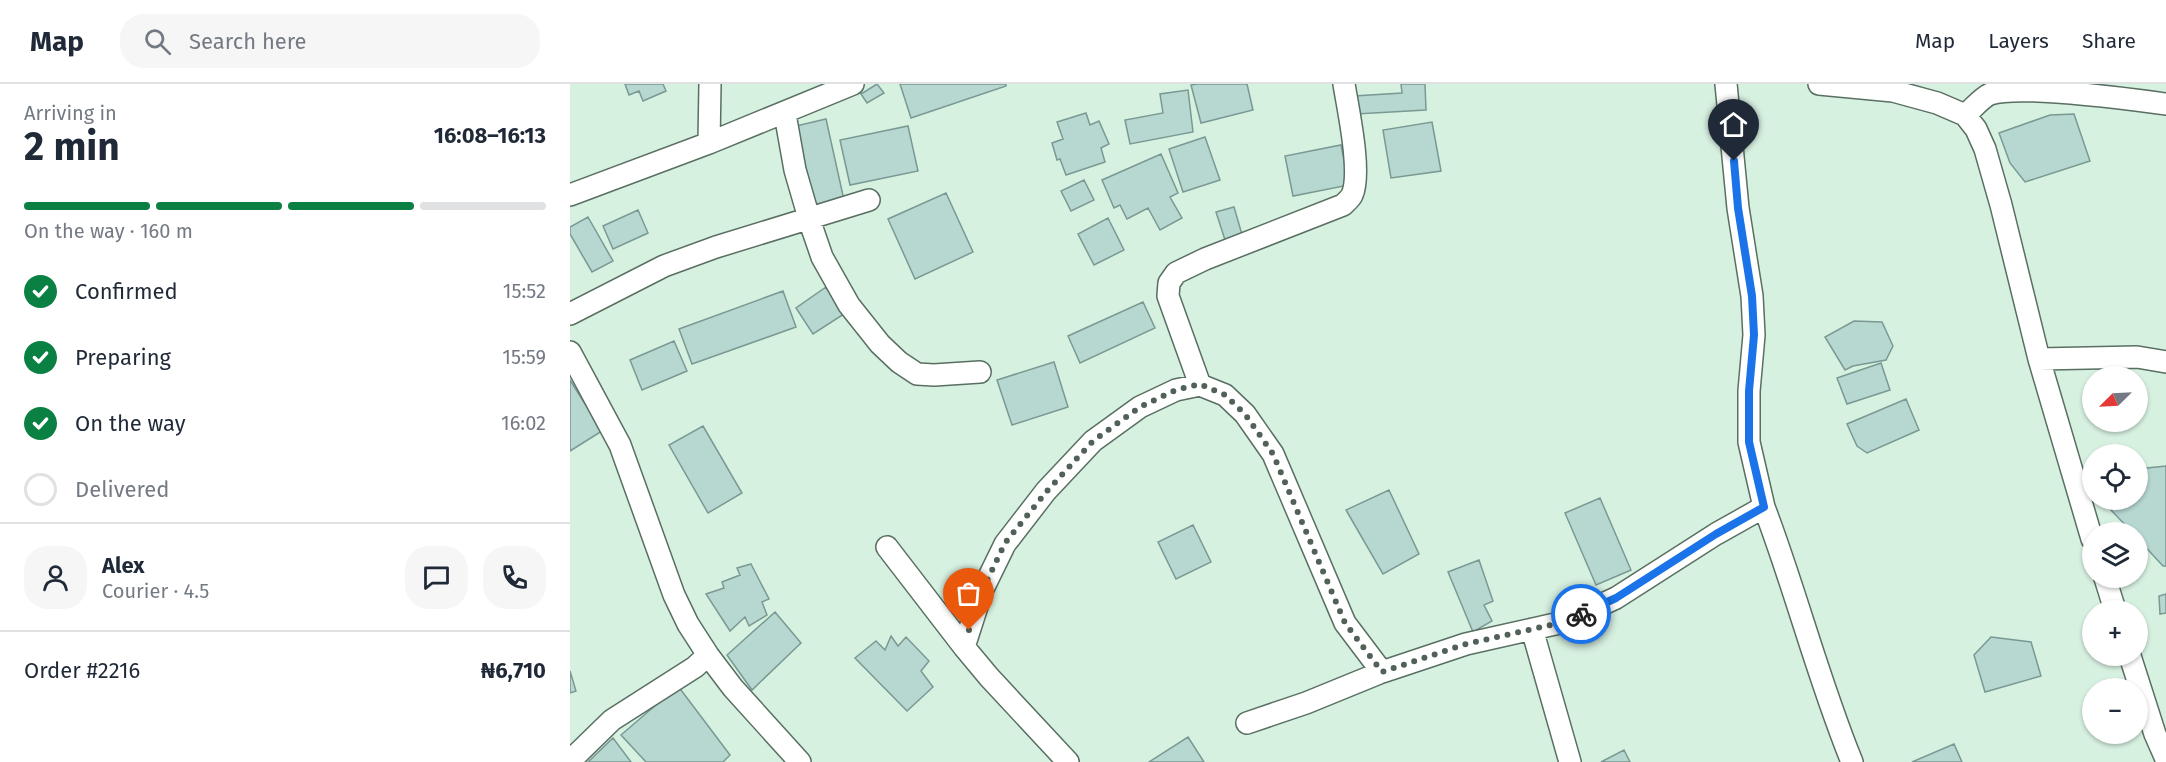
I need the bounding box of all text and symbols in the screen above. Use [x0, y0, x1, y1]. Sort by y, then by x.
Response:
search box [120, 14, 540, 68]
text: Map [30, 25, 84, 58]
icon: search [141, 25, 174, 58]
text: Search here [189, 28, 307, 55]
text: Map [1915, 28, 1955, 54]
text: Layers [1988, 28, 2049, 54]
text: Share [2082, 28, 2136, 54]
pin [1708, 99, 1759, 161]
text: Arriving in [24, 101, 117, 125]
icon: home [1717, 108, 1750, 141]
text: 16:08–16:13 [434, 122, 546, 149]
text: 2 min [24, 124, 120, 170]
text: On the way · 160 m [24, 219, 193, 243]
icon: check [24, 275, 57, 308]
text: Confirmed [75, 278, 178, 305]
text: 15:52 [503, 279, 546, 303]
icon: check [24, 341, 57, 374]
text: Preparing [75, 344, 171, 371]
text: 15:59 [502, 345, 546, 369]
north arrow [2082, 366, 2148, 432]
map controls [2082, 366, 2148, 744]
icon: check [24, 407, 57, 440]
text: On the way [75, 410, 186, 437]
text: 16:02 [501, 411, 546, 435]
button: locate [2082, 444, 2148, 510]
text: Delivered [75, 476, 170, 503]
button: layers [2082, 522, 2148, 588]
button: person [24, 546, 87, 609]
button: chat [405, 546, 468, 609]
button: phone [483, 546, 546, 609]
text: Alex [102, 552, 145, 579]
pin [943, 568, 994, 630]
icon: bag [952, 577, 985, 610]
text: Courier · 4.5 [102, 579, 209, 603]
courier [1551, 584, 1611, 644]
icon: bike [1565, 598, 1598, 631]
button: + [2082, 600, 2148, 666]
text: Order #2216 [24, 657, 140, 684]
text: ₦6,710 [481, 657, 546, 684]
button: − [2082, 678, 2148, 744]

